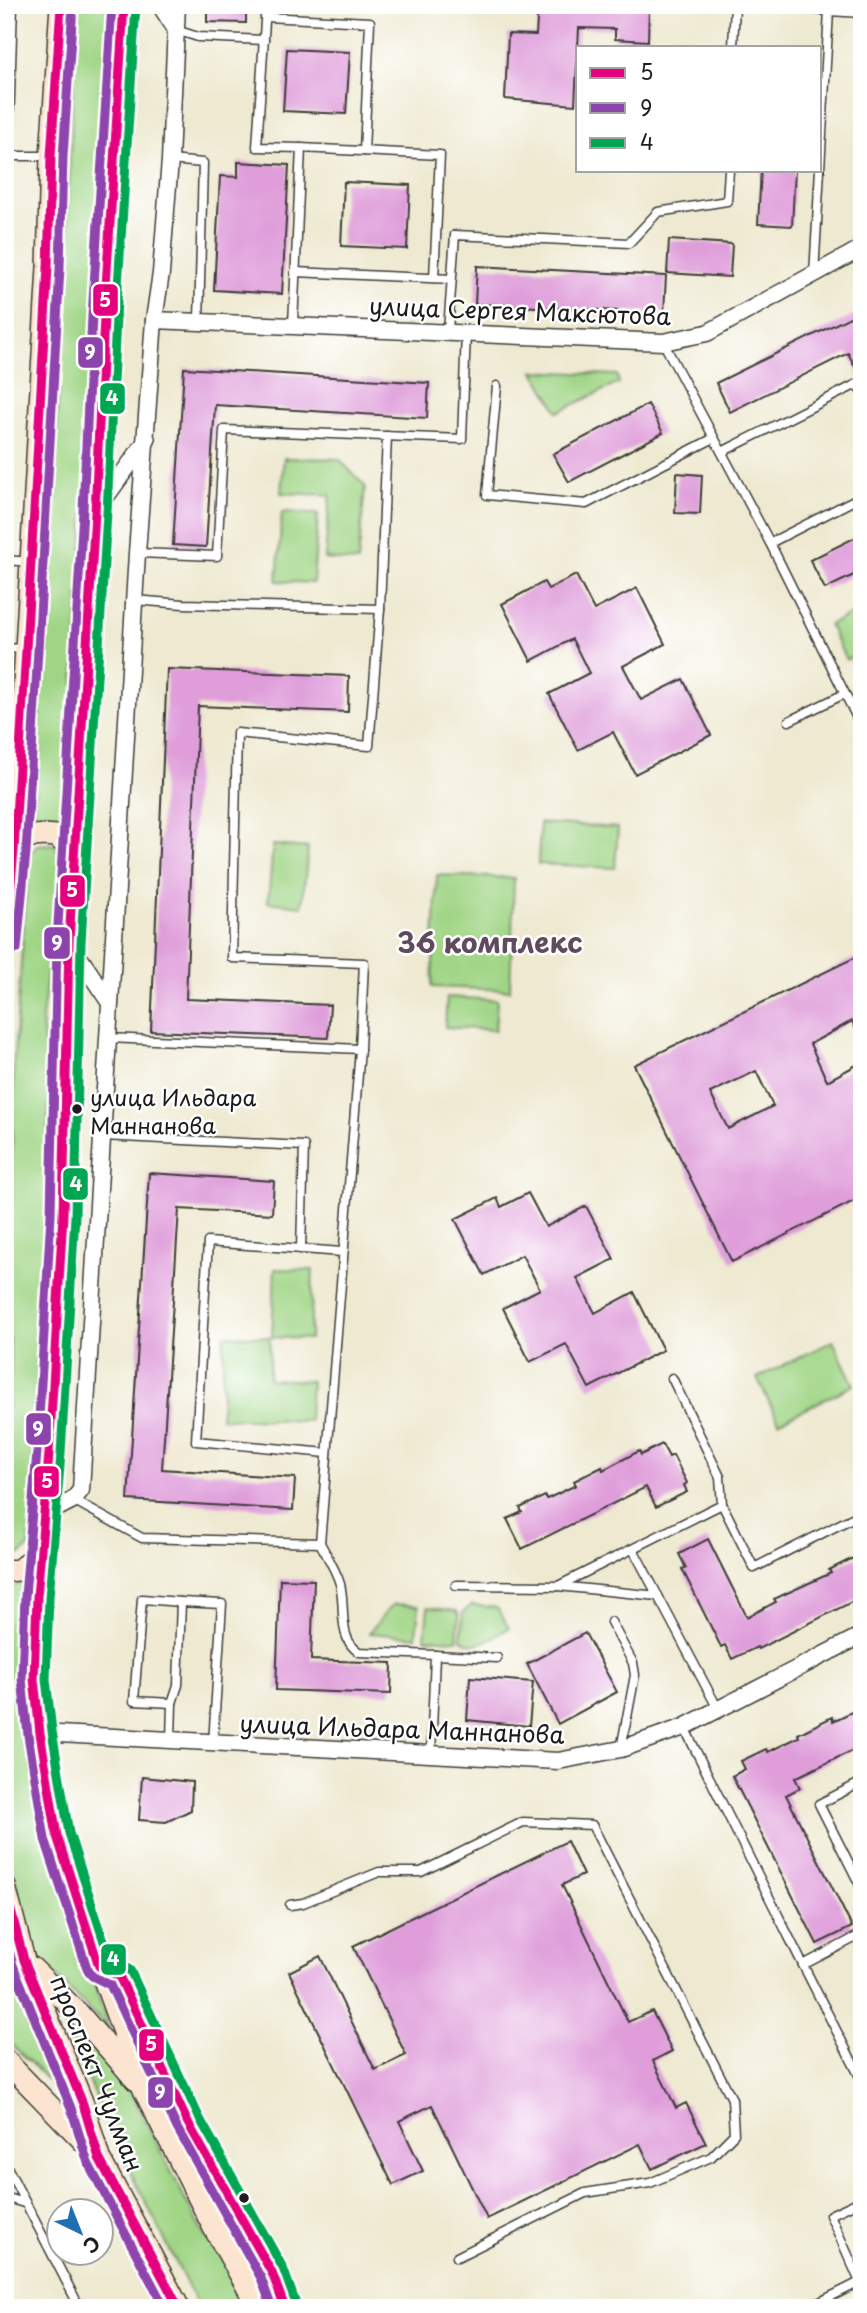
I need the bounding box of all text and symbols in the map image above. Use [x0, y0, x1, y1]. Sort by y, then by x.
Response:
legend [576, 46, 822, 172]
text: 5 [640, 55, 654, 87]
text: 9 [640, 91, 652, 123]
text: 4 [640, 125, 654, 157]
line badge: 5 [92, 283, 119, 317]
text: 5 [99, 285, 111, 313]
street label: улица Сергея Максютова [368, 287, 672, 333]
line badge: 9 [77, 336, 104, 369]
text: 9 [84, 337, 96, 365]
line badge: 4 [99, 382, 126, 415]
text: 4 [106, 383, 119, 411]
line badge: 5 [59, 874, 86, 908]
text: 5 [66, 875, 78, 903]
district label: 36 комплекс [397, 920, 583, 963]
line badge: 9 [43, 926, 71, 960]
text: 9 [51, 928, 63, 956]
place label: улица Ильдара Маннанова [90, 1080, 257, 1141]
marker: улица Ильдара Маннанова [70, 1102, 84, 1116]
line badge: 4 [62, 1167, 89, 1201]
text: 4 [70, 1169, 83, 1197]
line badge: 9 [25, 1412, 52, 1446]
text: 9 [32, 1414, 44, 1442]
line badge: 5 [33, 1465, 60, 1498]
text: 5 [41, 1466, 53, 1494]
street label: улица Ильдара Маннанова [239, 1704, 565, 1752]
line badge: 4 [100, 1943, 127, 1976]
text: 4 [107, 1944, 120, 1972]
street label: проспект Чулман [42, 1969, 154, 2177]
line badge: 5 [138, 2028, 165, 2062]
text: 5 [145, 2029, 157, 2057]
line badge: 9 [147, 2076, 174, 2109]
text: 9 [154, 2077, 166, 2105]
unlabelled marker [237, 2191, 251, 2205]
north arrow [46, 2198, 116, 2268]
text: С [77, 2230, 107, 2260]

